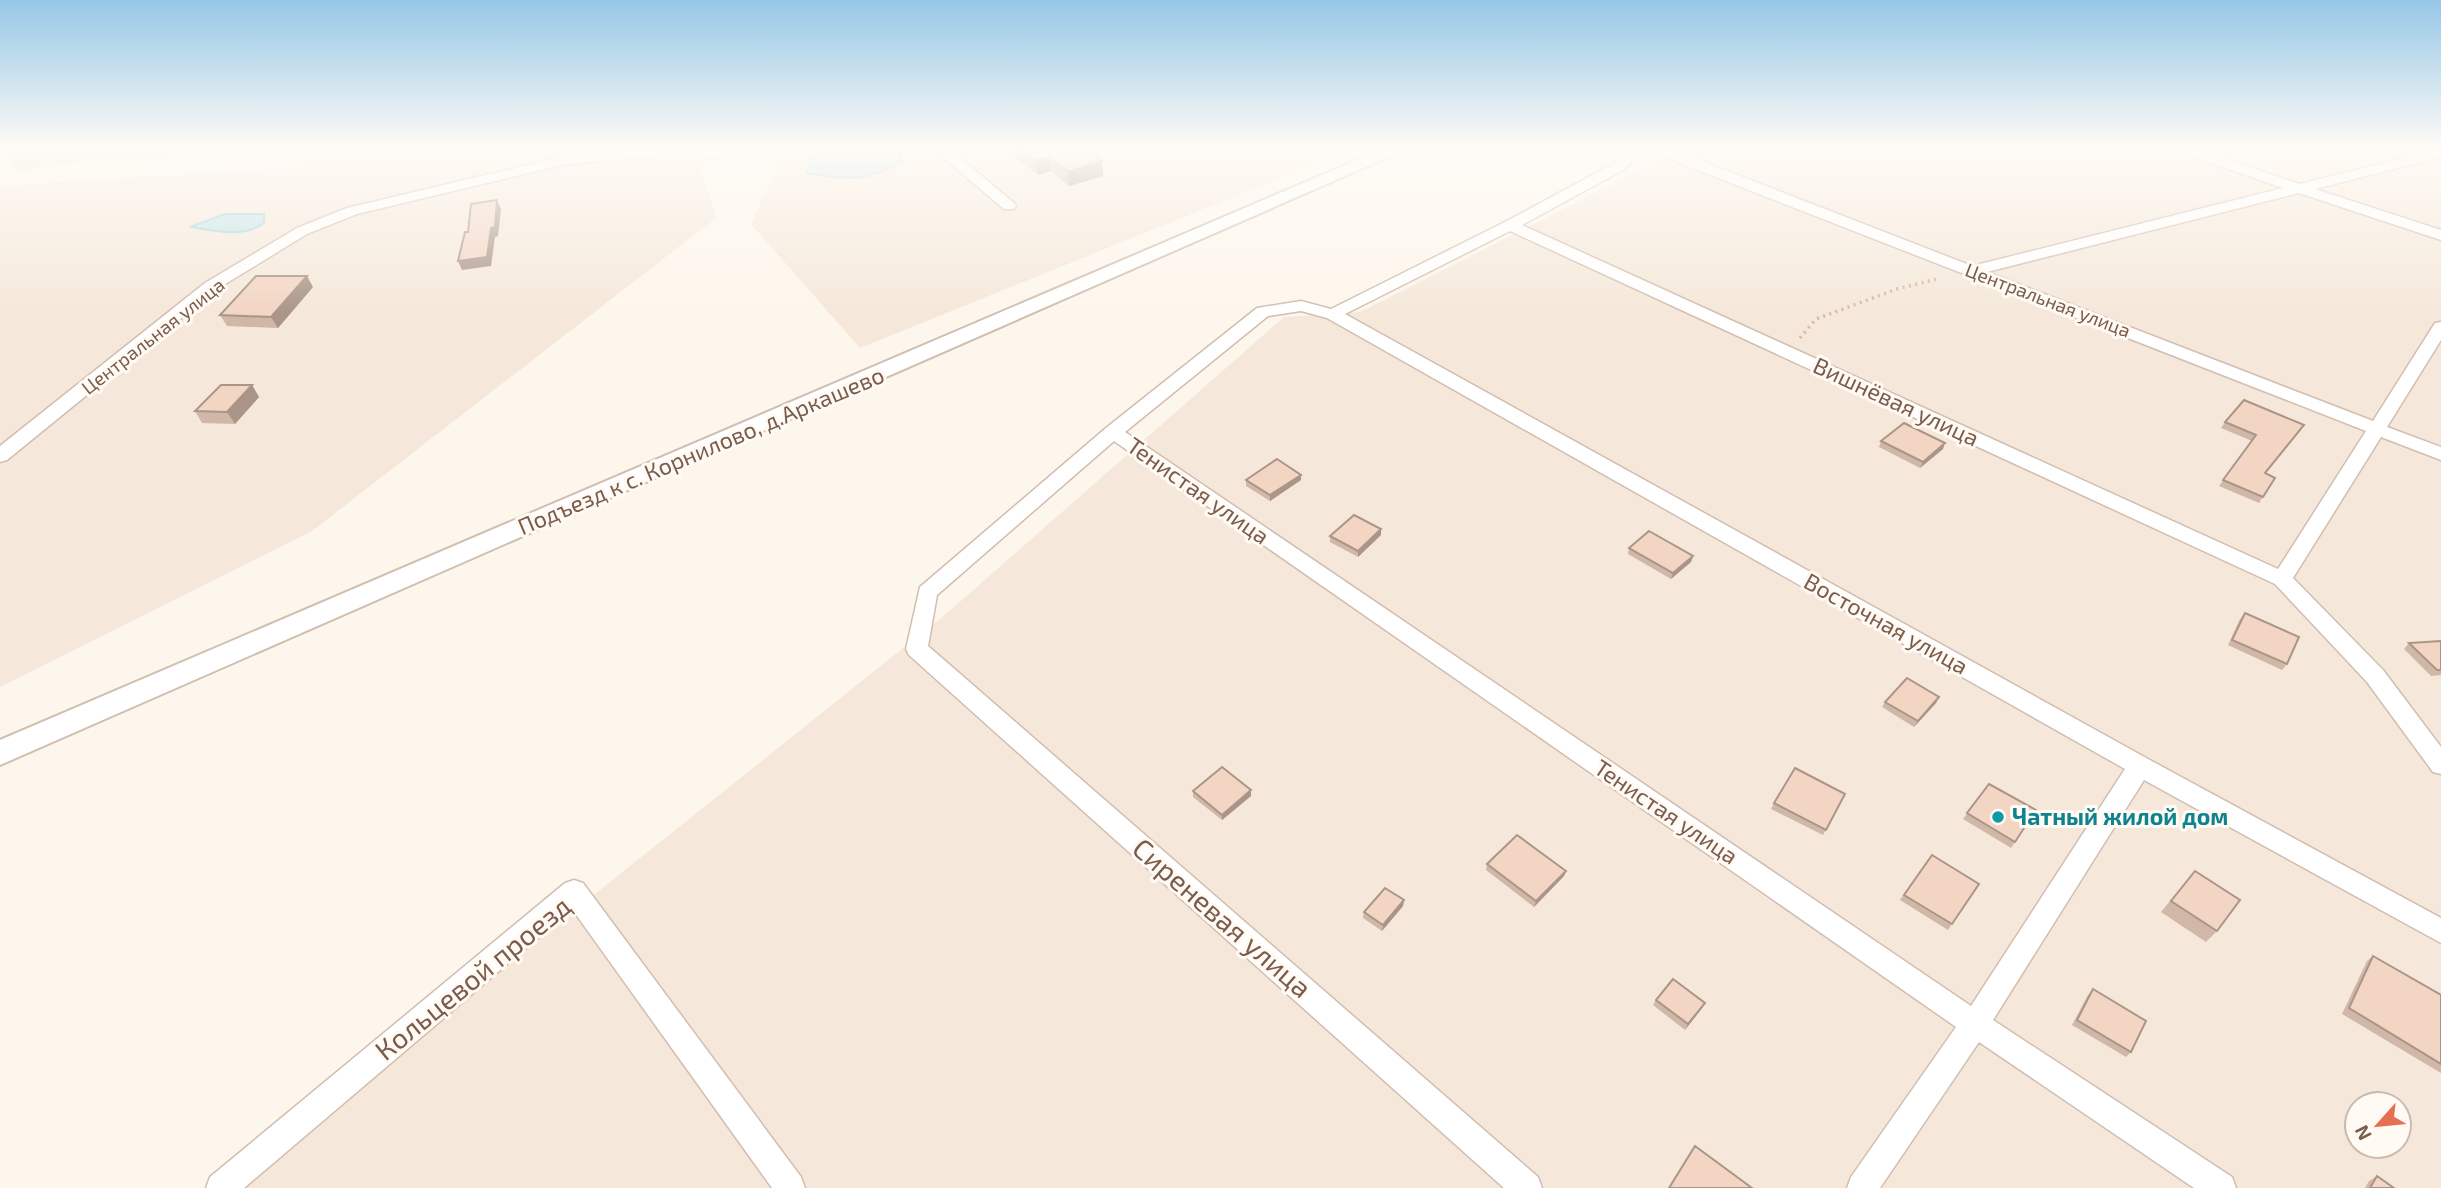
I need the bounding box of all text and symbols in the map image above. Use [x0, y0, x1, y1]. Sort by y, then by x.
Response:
street label: Центральная улица [1962, 257, 2134, 343]
street label: Центральная улица [77, 273, 229, 399]
street label: Вишнёвая улица [1809, 350, 1984, 453]
street label: Подъезд к с. Корнилово, д.Аркашево [513, 360, 888, 540]
street label: Тенистая улица [1121, 431, 1275, 550]
street label: Восточная улица [1799, 566, 1973, 681]
street label: Тенистая улица [1589, 753, 1744, 870]
place label: Чатный жилой дом [2012, 802, 2228, 830]
marker: Чатный жилой дом [1990, 809, 2006, 825]
street label: Сиреневая улица [1126, 830, 1319, 1004]
street label: Кольцевой проезд [368, 888, 577, 1067]
north arrow [2343, 1090, 2413, 1160]
text: N [2349, 1122, 2376, 1144]

